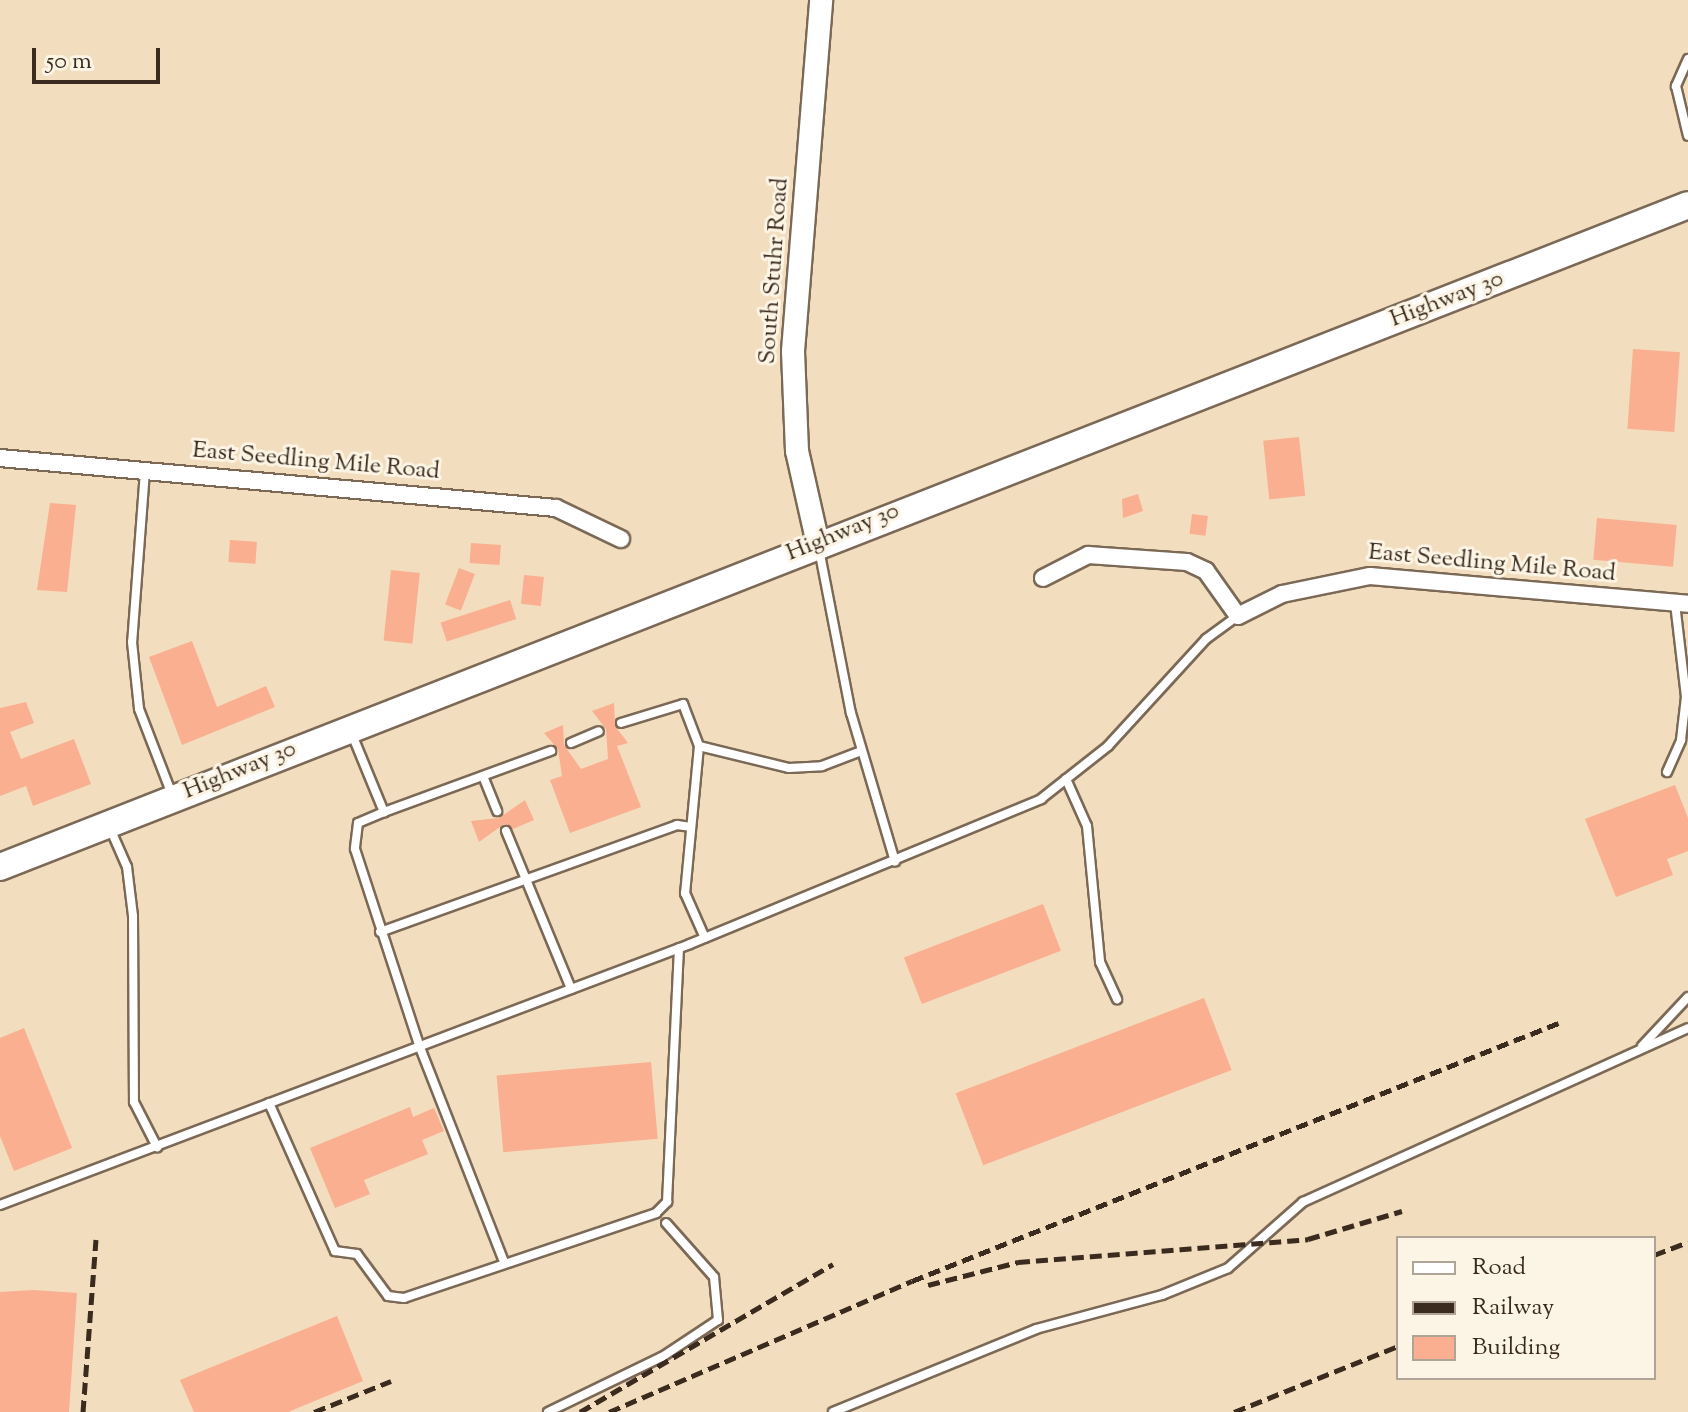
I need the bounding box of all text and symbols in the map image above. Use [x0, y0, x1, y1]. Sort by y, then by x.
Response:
scale bar [36, 32, 164, 82]
text: 50 m [46, 45, 92, 79]
street label: South Stuhr Road [754, 177, 796, 365]
street label: Highway 30 [1386, 265, 1508, 335]
street label: East Seedling Mile Road [191, 437, 441, 487]
street label: Highway 30 [782, 497, 904, 569]
street label: East Seedling Mile Road [1367, 539, 1617, 589]
street label: Highway 30 [179, 735, 301, 807]
legend [1396, 1236, 1656, 1380]
text: Road [1472, 1251, 1526, 1285]
text: Railway [1472, 1291, 1554, 1325]
text: Building [1472, 1331, 1560, 1365]

